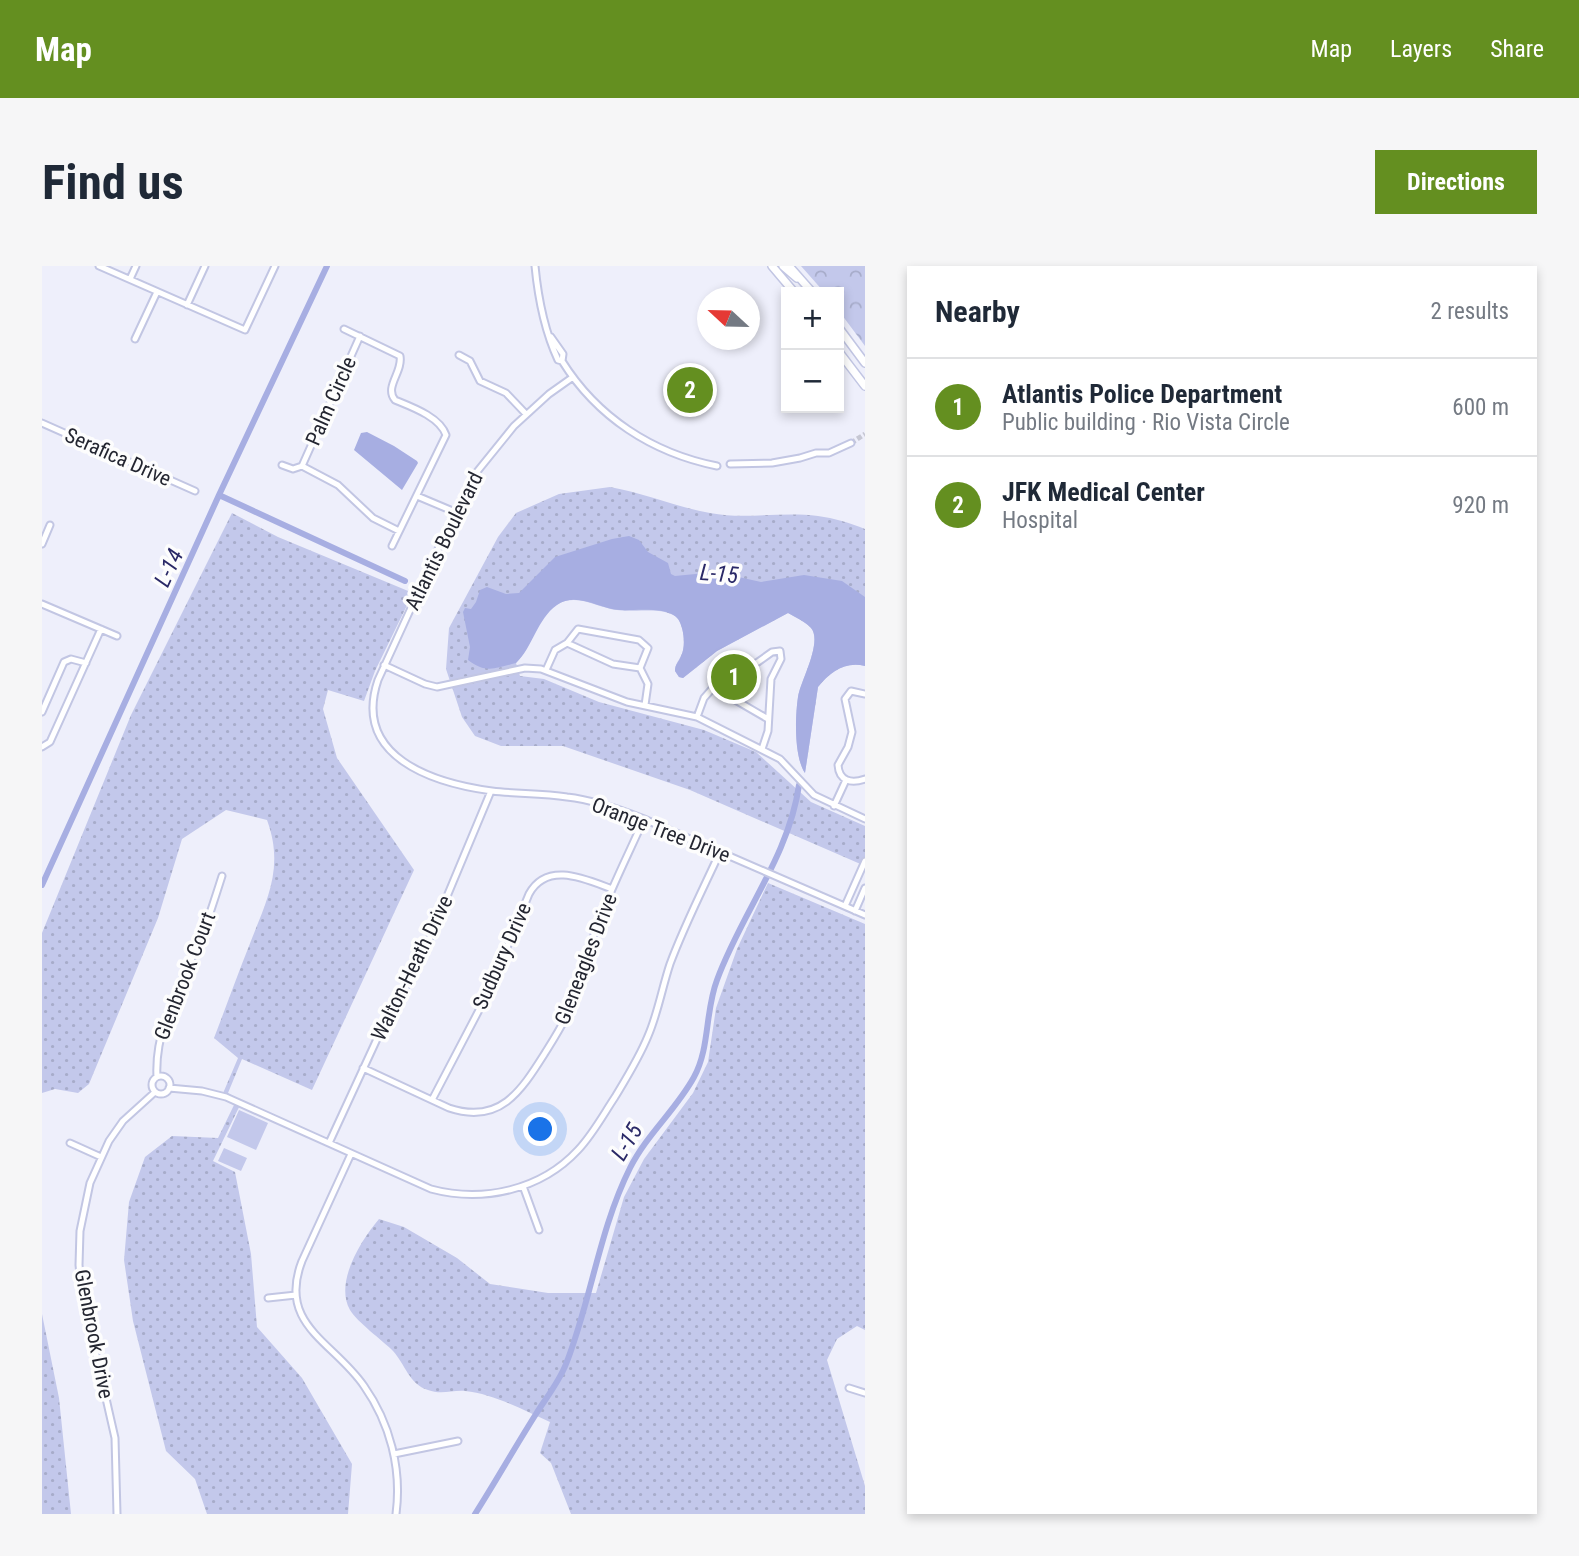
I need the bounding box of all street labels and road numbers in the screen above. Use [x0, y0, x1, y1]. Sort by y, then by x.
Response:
street label: Palm Circle [301, 353, 361, 449]
street label: Serafica Drive [61, 423, 175, 491]
street label: Atlantis Boulevard [400, 468, 488, 614]
street label: Orange Tree Drive [588, 793, 734, 867]
street label: Gleneagles Drive [550, 890, 622, 1028]
street label: Walton-Heath Drive [366, 891, 458, 1044]
street label: Sudbury Drive [468, 899, 536, 1013]
street label: Glenbrook Court [150, 909, 220, 1043]
street label: Glenbrook Drive [70, 1267, 118, 1401]

